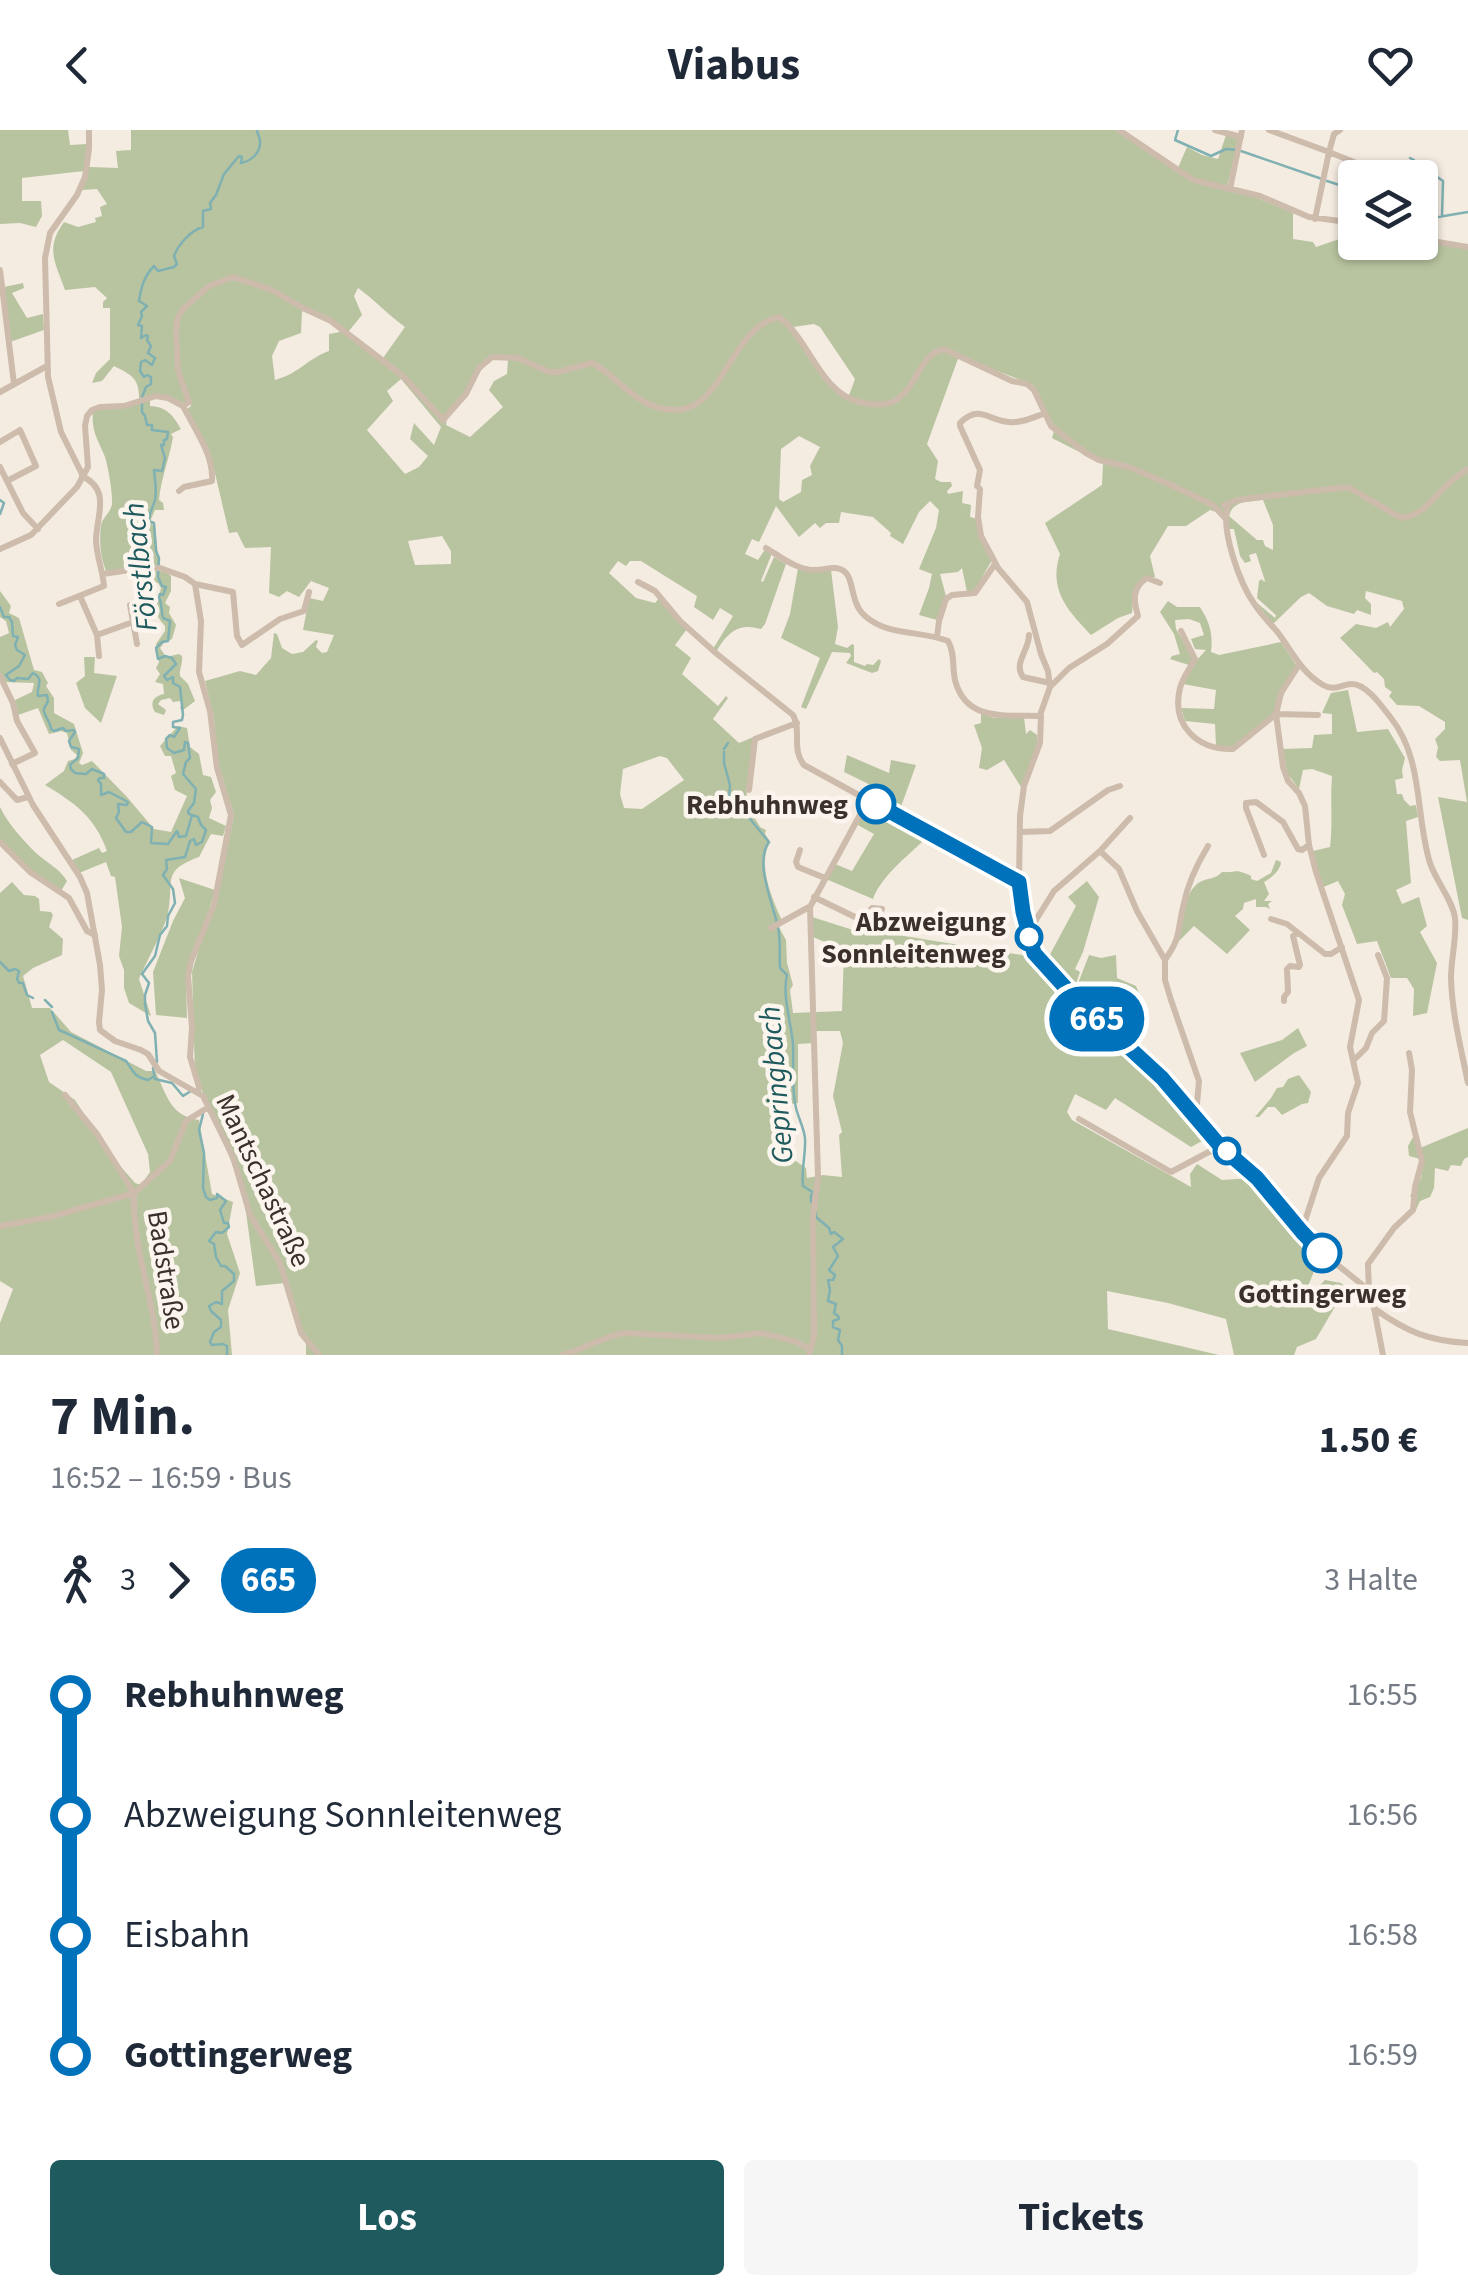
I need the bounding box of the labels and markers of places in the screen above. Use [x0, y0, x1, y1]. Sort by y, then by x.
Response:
place label: Rebhuhnweg [686, 785, 848, 825]
marker: Rebhuhnweg [857, 785, 895, 823]
place label: Abzweigung Sonnleitenweg [821, 902, 1006, 974]
marker: Abzweigung Sonnleitenweg [1016, 924, 1042, 950]
unlabelled marker [1214, 1138, 1240, 1164]
marker: Gottingerweg [1303, 1234, 1341, 1272]
place label: Gottingerweg [1238, 1274, 1406, 1314]

